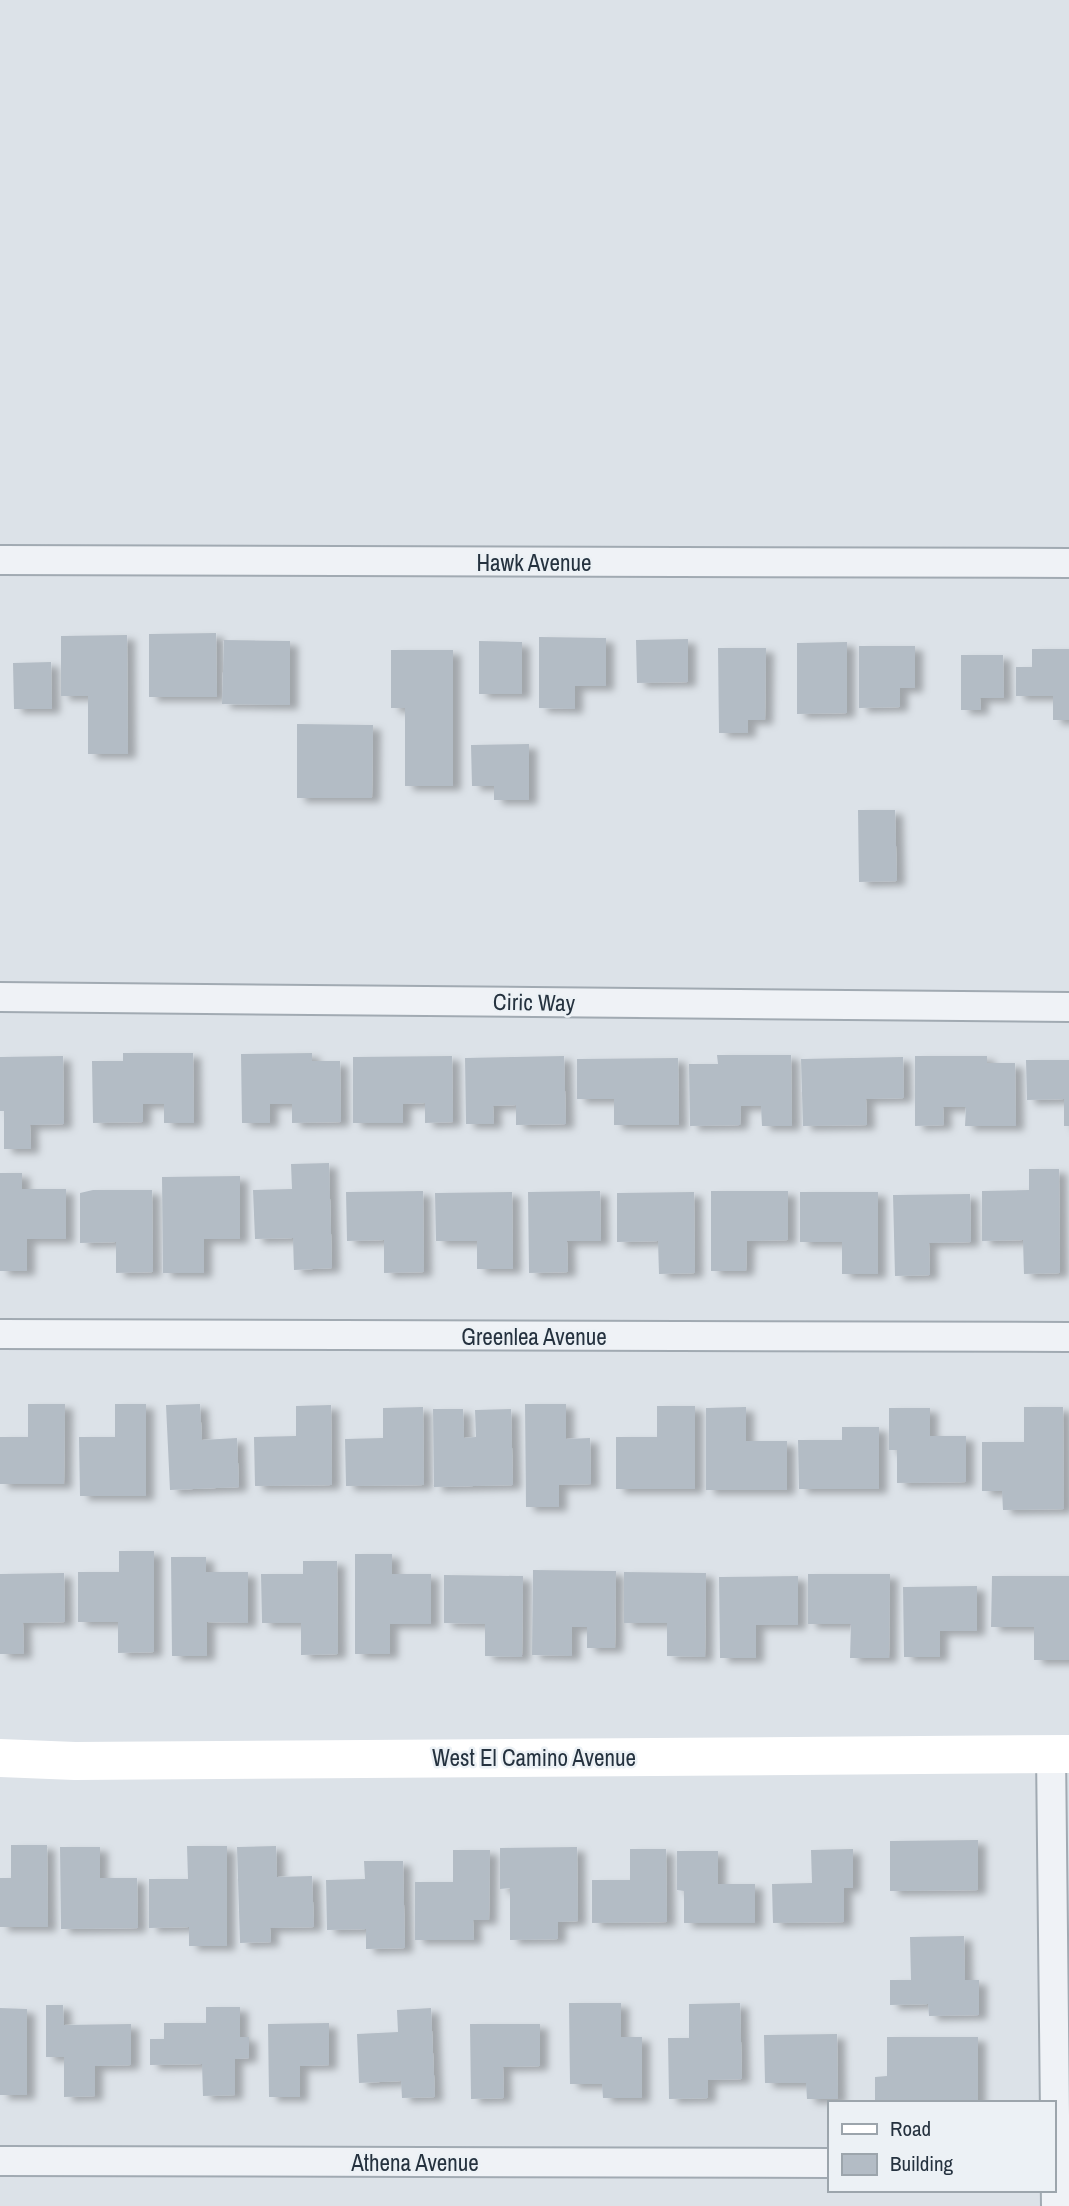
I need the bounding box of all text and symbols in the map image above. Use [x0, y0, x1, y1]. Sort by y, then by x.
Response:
street label: Hawk Avenue [476, 547, 592, 578]
street label: Ciric Way [493, 986, 576, 1018]
street label: Greenlea Avenue [461, 1321, 607, 1352]
street label: West El Camino Avenue [432, 1742, 636, 1773]
legend [828, 2101, 1055, 2192]
text: Road [890, 2114, 931, 2143]
street label: Athena Avenue [350, 2147, 479, 2178]
text: Building [890, 2149, 954, 2178]

